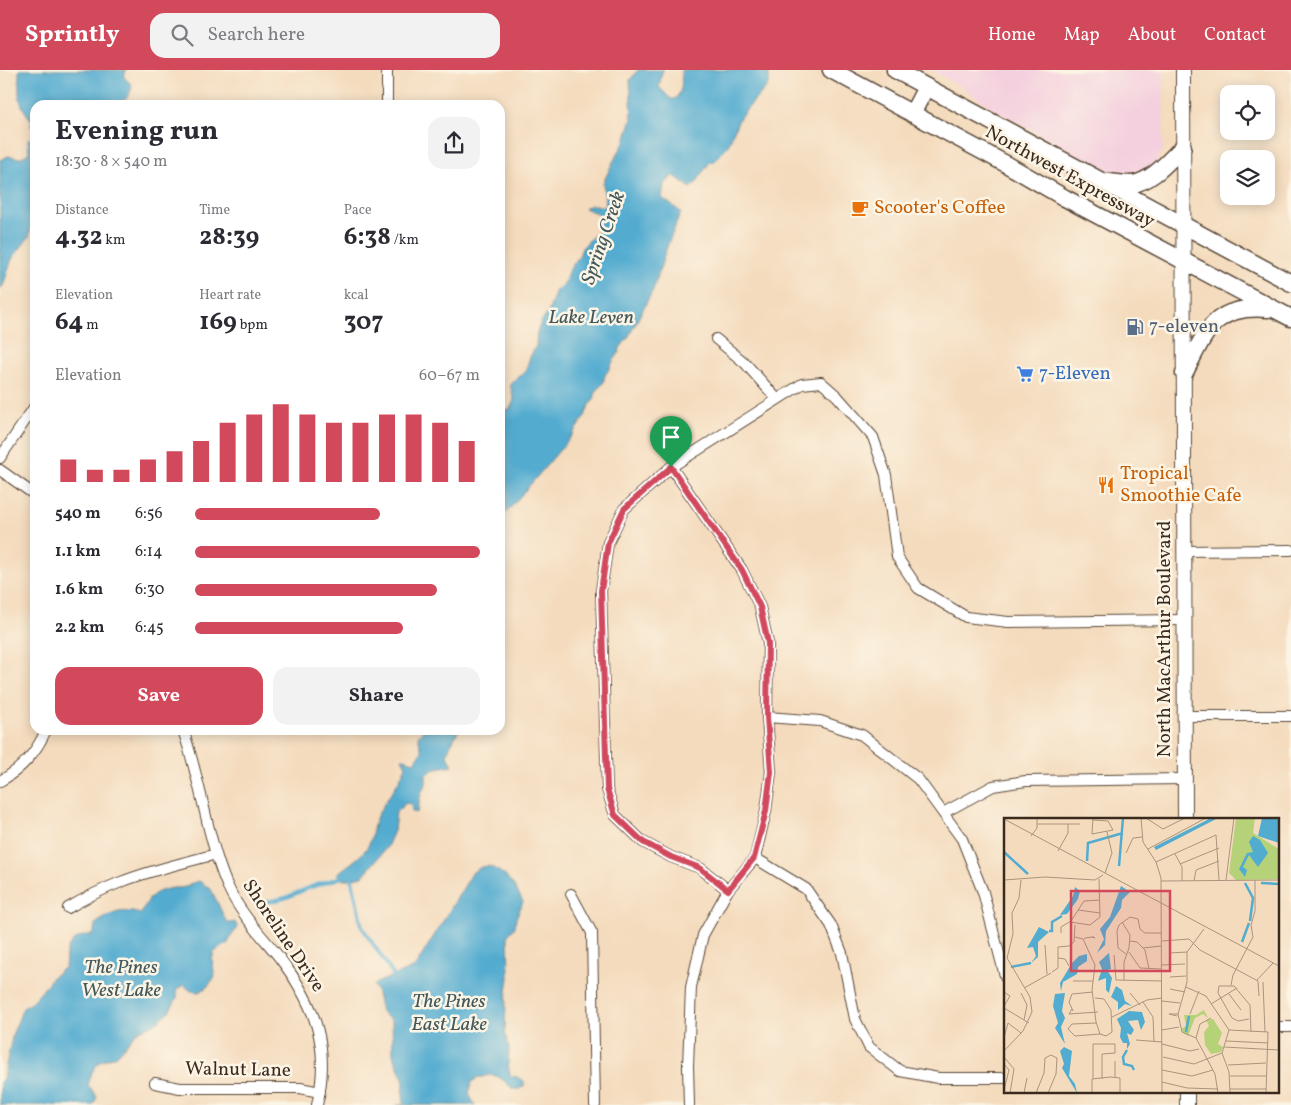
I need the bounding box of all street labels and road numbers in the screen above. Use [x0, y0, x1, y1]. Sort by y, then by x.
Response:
street label: Northwest Expressway [980, 119, 1160, 235]
street label: North MacArthur Boulevard [1152, 521, 1178, 757]
street label: Shoreline Drive [236, 874, 330, 998]
street label: Walnut Lane [185, 1056, 291, 1084]

